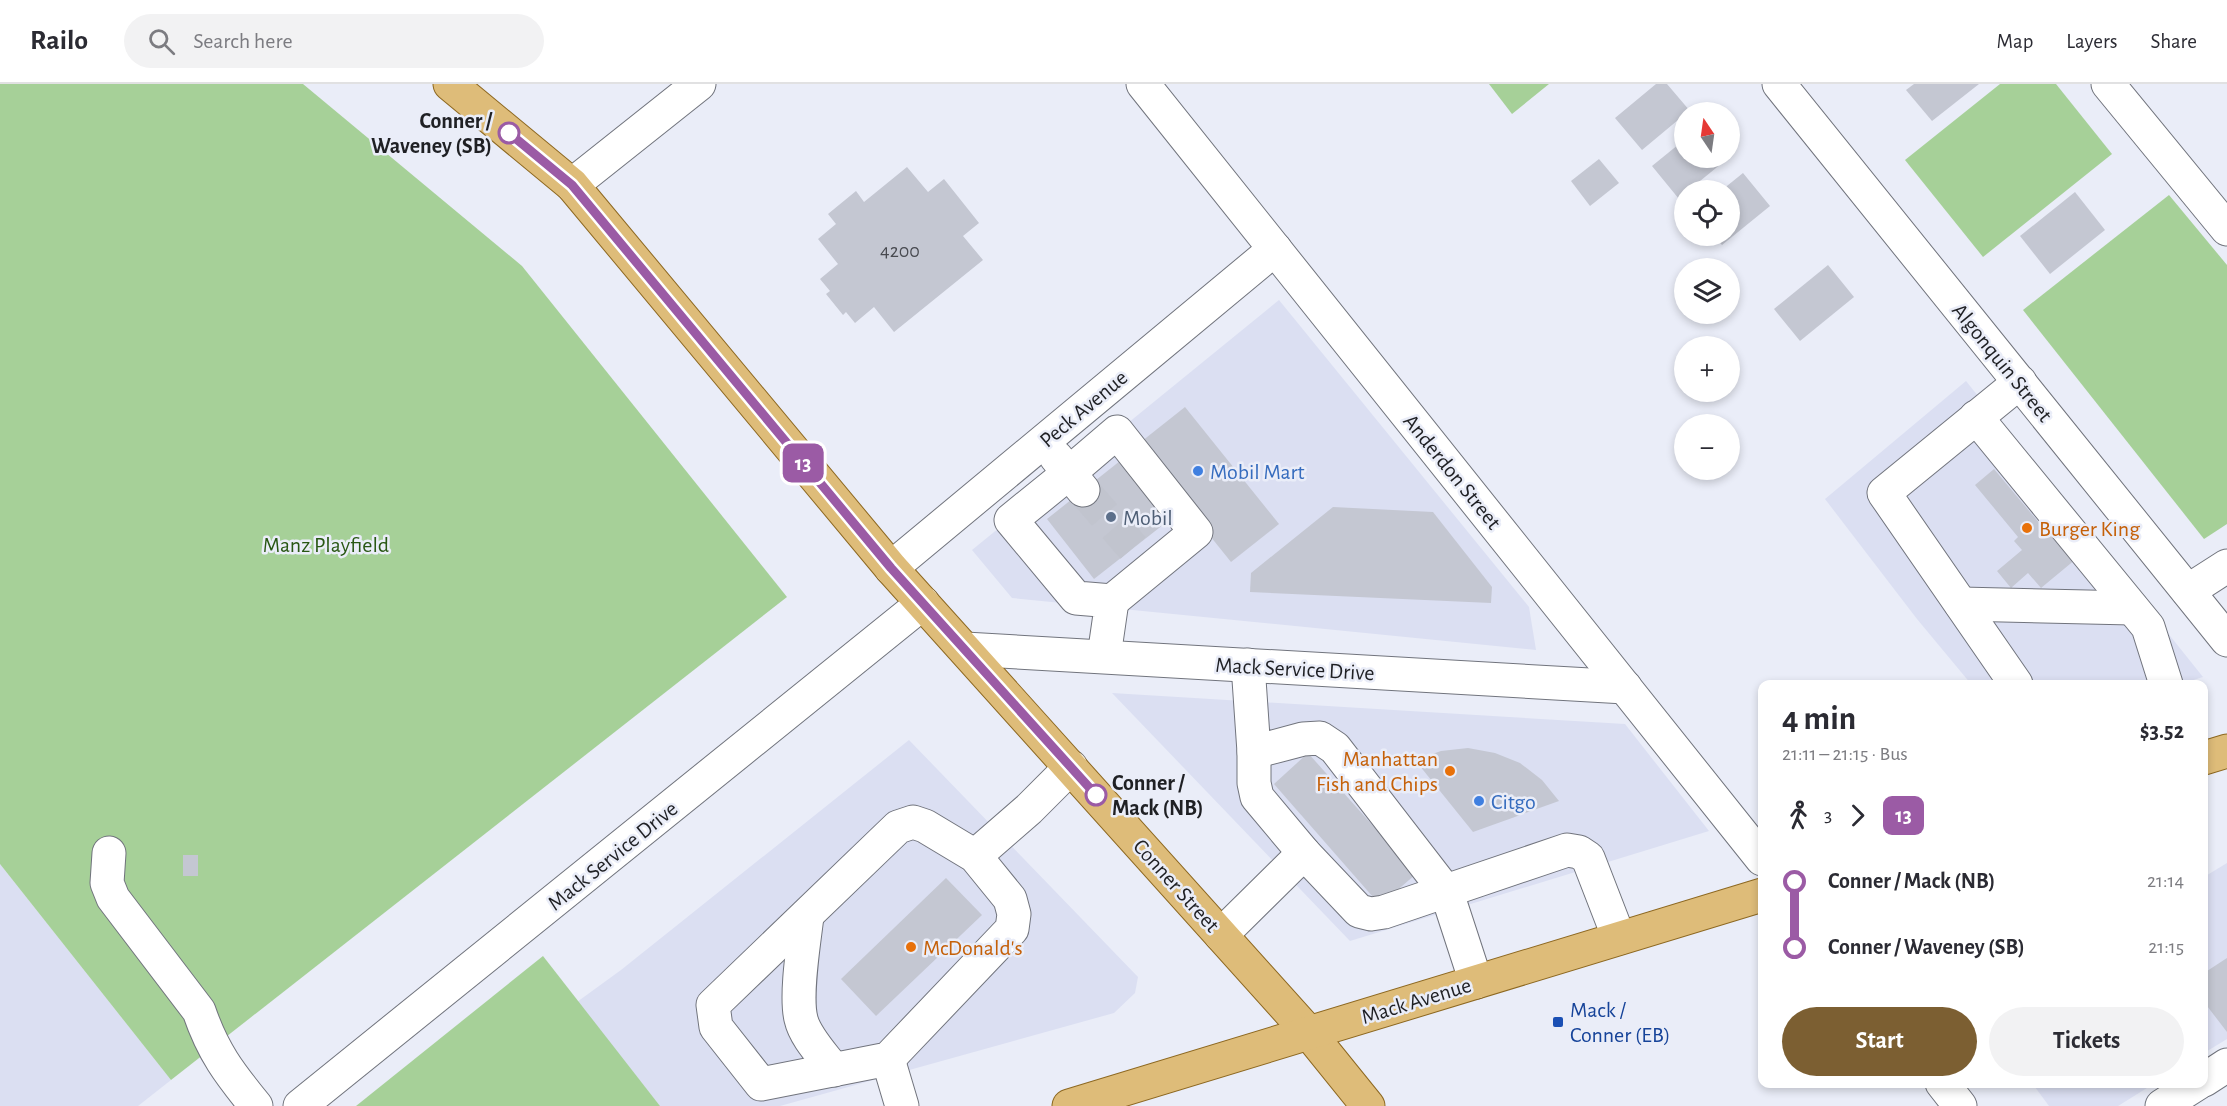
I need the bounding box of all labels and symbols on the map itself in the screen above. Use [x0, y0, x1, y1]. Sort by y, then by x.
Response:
north arrow [1674, 102, 1740, 168]
place label: Conner / Waveney (SB) [371, 110, 493, 158]
marker: Conner / Waveney (SB) [498, 122, 520, 144]
house number: 4200 [880, 241, 920, 261]
street label: Algonquin Street [1948, 299, 2057, 426]
street label: Peck Avenue [1036, 366, 1132, 452]
street label: Anderdon Street [1399, 410, 1505, 533]
line badge: 13 [776, 444, 830, 482]
place label: Mobil Mart [1210, 461, 1305, 483]
marker: Mobil Mart [1191, 464, 1205, 478]
place label: Mobil [1123, 507, 1173, 529]
marker: Mobil [1104, 510, 1118, 524]
place label: Burger King [2039, 518, 2140, 540]
marker: Burger King [2020, 521, 2034, 535]
park label: Manz Playfield [263, 534, 389, 556]
street label: Mack Service Drive [1215, 654, 1375, 684]
place label: Manhattan Fish and Chips [1316, 748, 1438, 795]
marker: Manhattan Fish and Chips [1443, 764, 1457, 778]
place label: Conner / Mack (NB) [1112, 772, 1204, 819]
marker: Conner / Mack (NB) [1085, 784, 1107, 806]
place label: Citgo [1491, 791, 1536, 813]
marker: Citgo [1472, 794, 1486, 808]
street label: Mack Service Drive [544, 797, 682, 915]
street label: Conner Street [1129, 835, 1223, 936]
place label: McDonald's [923, 937, 1023, 959]
marker: McDonald's [904, 940, 918, 954]
street label: Mack Avenue [1359, 974, 1474, 1028]
place label: Mack / Conner (EB) [1570, 999, 1670, 1046]
marker: Mack / Conner (EB) [1551, 1015, 1565, 1029]

